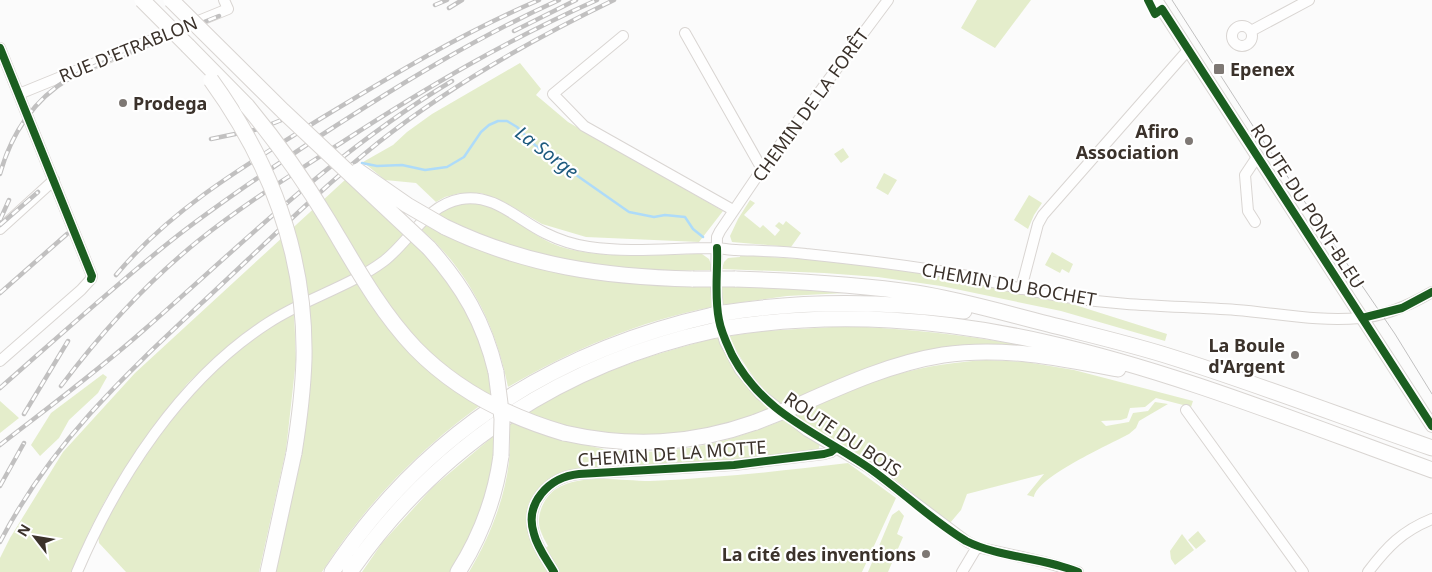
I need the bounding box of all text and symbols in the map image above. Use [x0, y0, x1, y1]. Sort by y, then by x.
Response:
street label: RUE D'ETRABLON [55, 10, 201, 88]
street label: CHEMIN DE LA FORÊT [746, 24, 874, 186]
place label: Epenex [1230, 57, 1295, 81]
marker: Epenex [1212, 62, 1226, 76]
place label: Prodega [133, 91, 207, 115]
marker: Prodega [117, 97, 129, 109]
place label: Afiro Association [1076, 119, 1179, 164]
street label: ROUTE DU PONT-BLEU [1246, 119, 1370, 293]
water label: La Sorge [510, 120, 584, 184]
marker: Afiro Association [1183, 135, 1195, 147]
street label: CHEMIN DU BOCHET [920, 257, 1098, 311]
place label: La Boule d'Argent [1208, 333, 1285, 378]
marker: La Boule d'Argent [1289, 349, 1301, 361]
street label: ROUTE DU BOIS [780, 386, 906, 482]
street label: CHEMIN DE LA MOTTE [577, 434, 767, 472]
north arrow [10, 512, 60, 562]
text: N [12, 520, 35, 540]
place label: La cité des inventions [722, 542, 916, 566]
marker: La cité des inventions [920, 548, 932, 560]

